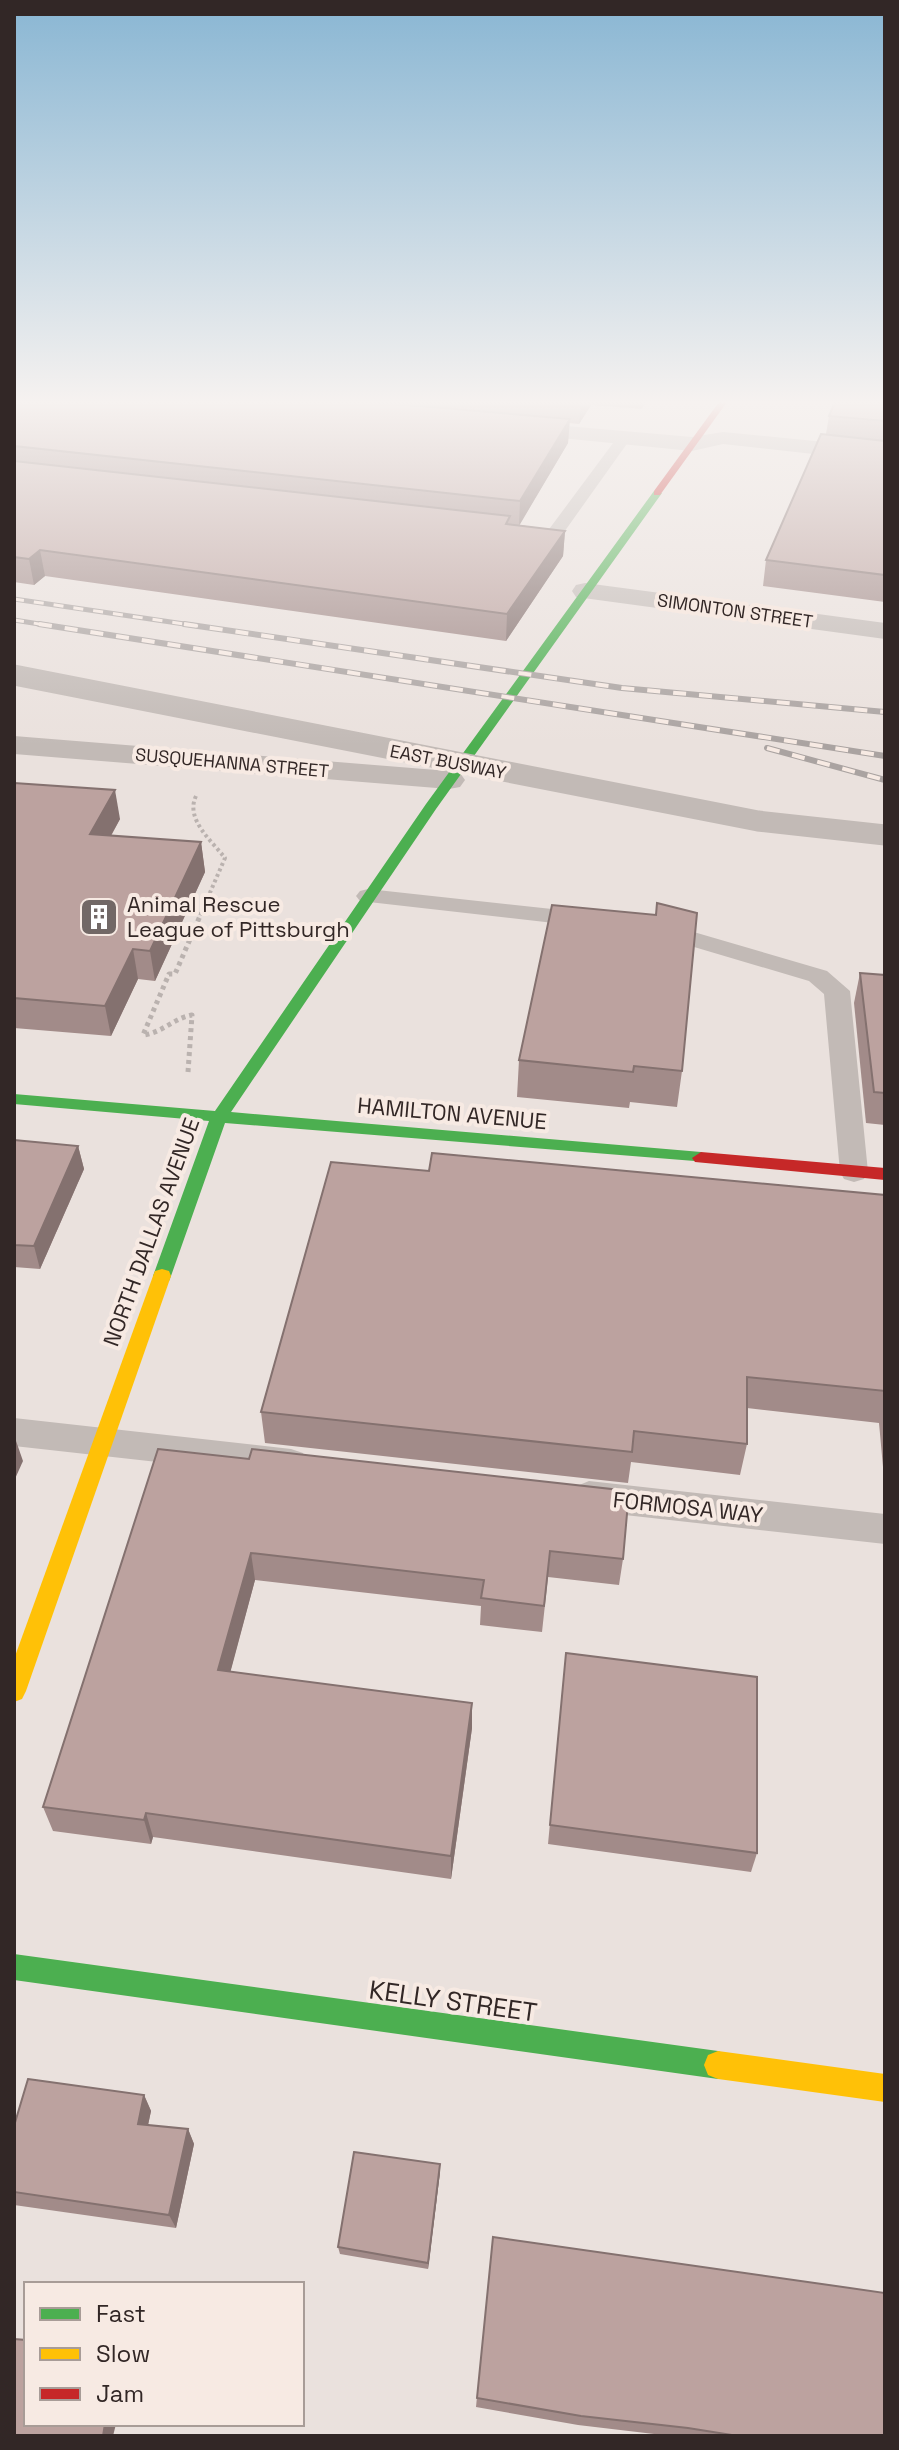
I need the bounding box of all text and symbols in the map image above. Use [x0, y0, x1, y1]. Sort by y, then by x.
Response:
street label: SIMONTON STREET [656, 588, 815, 633]
street label: EAST BUSWAY [388, 739, 508, 784]
street label: SUSQUEHANNA STREET [134, 743, 330, 782]
place label: Animal Rescue League of Pittsburgh [127, 890, 350, 943]
building icon: Animal Rescue League of Pittsburgh [78, 896, 120, 938]
street label: HAMILTON AVENUE [356, 1091, 548, 1135]
street label: NORTH DALLAS AVENUE [97, 1114, 205, 1350]
street label: FORMOSA WAY [612, 1485, 765, 1529]
street label: KELLY STREET [367, 1972, 539, 2030]
legend [24, 2282, 304, 2426]
text: Fast [96, 2298, 146, 2329]
text: Slow [96, 2338, 150, 2369]
text: Jam [96, 2378, 144, 2409]

